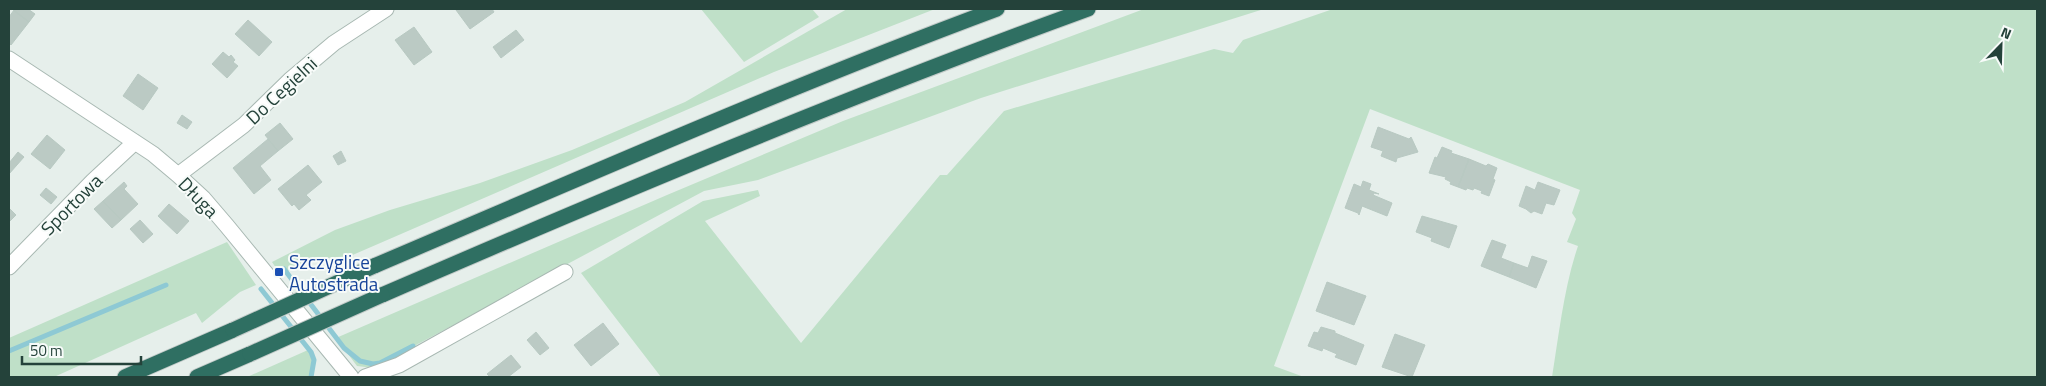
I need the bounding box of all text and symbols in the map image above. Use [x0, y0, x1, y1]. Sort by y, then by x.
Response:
north arrow [1976, 20, 2026, 70]
text: N [1998, 21, 2015, 44]
street label: Do Cegielni [239, 49, 323, 131]
street label: Sportowa [33, 166, 109, 242]
street label: Długa [172, 170, 226, 225]
place label: Szczyglice Autostrada [289, 247, 379, 298]
marker: Szczyglice Autostrada [273, 266, 285, 278]
scale bar [22, 334, 141, 366]
text: 50 m [30, 339, 63, 362]

